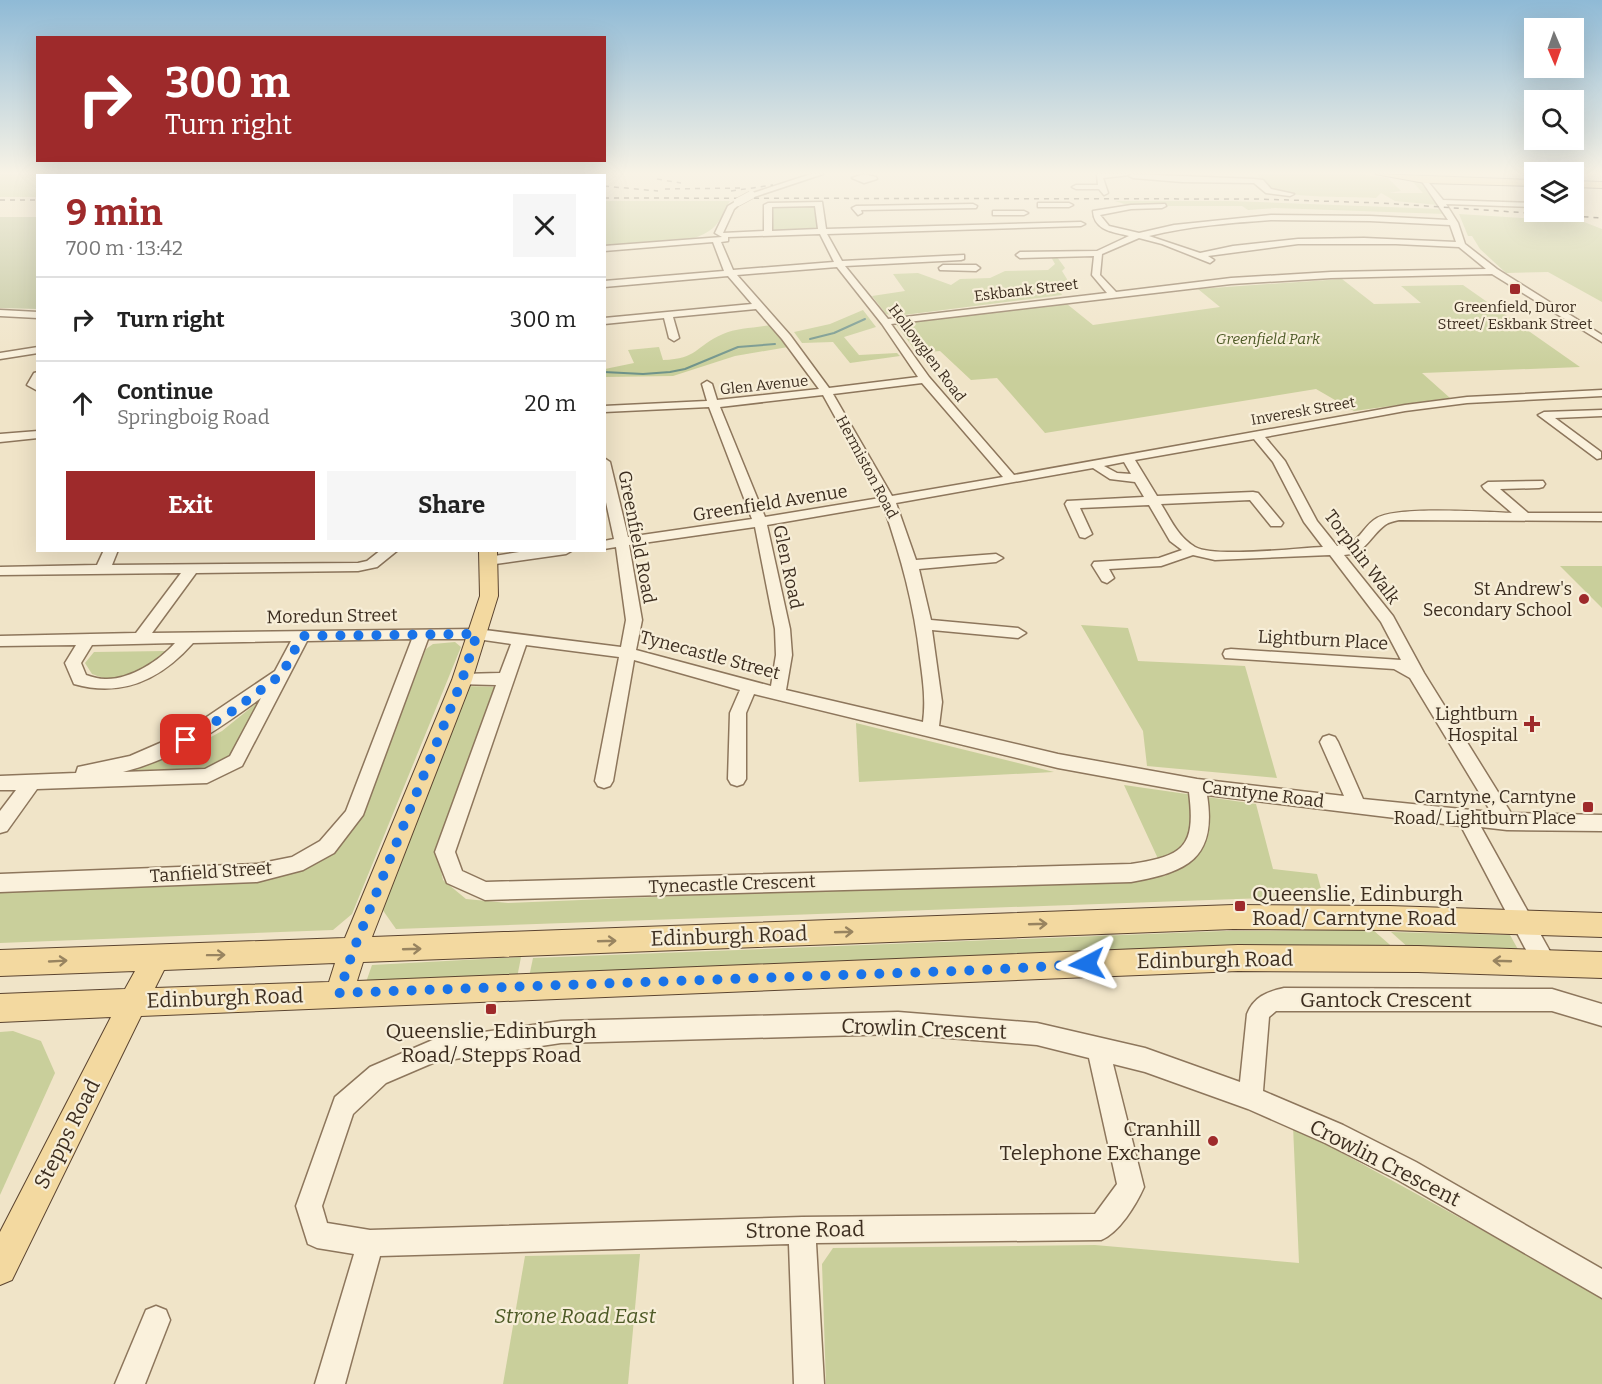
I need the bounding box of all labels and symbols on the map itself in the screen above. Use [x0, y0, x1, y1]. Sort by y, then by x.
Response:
north arrow [1524, 18, 1584, 78]
street label: Eskbank Street [973, 275, 1080, 305]
marker: Greenfield, Duror Street/ Eskbank Street [1508, 282, 1522, 296]
place label: Greenfield, Duror Street/ Eskbank Street [1438, 298, 1593, 333]
street label: Hollowglen Road [884, 301, 970, 405]
park label: Greenfield Park [1216, 330, 1321, 348]
street label: Glen Avenue [719, 371, 809, 399]
street label: Inveresk Street [1249, 393, 1357, 429]
street label: Hermiston Road [832, 412, 902, 522]
street label: Greenfield Road [613, 468, 661, 606]
street label: Greenfield Avenue [691, 480, 849, 526]
street label: Torphin Walk [1319, 506, 1405, 609]
street label: Glen Road [768, 523, 808, 611]
place label: St Andrew's Secondary School [1423, 578, 1572, 621]
marker: St Andrew's Secondary School [1577, 592, 1591, 606]
street label: Moredun Street [266, 604, 398, 628]
street label: Tynecastle Street [638, 626, 783, 684]
street label: Lightburn Place [1257, 626, 1389, 654]
place label: Lightburn Hospital [1435, 703, 1519, 746]
pin [160, 714, 211, 765]
marker: Lightburn Hospital [1523, 715, 1541, 733]
street label: Carntyne Road [1201, 776, 1326, 812]
place label: Carntyne, Carntyne Road/ Lightburn Place [1393, 786, 1576, 829]
marker: Carntyne, Carntyne Road/ Lightburn Place [1581, 800, 1595, 814]
street label: Tanfield Street [149, 857, 273, 887]
street label: Tynecastle Crescent [648, 870, 816, 898]
place label: Queenslie, Edinburgh Road/ Carntyne Road [1252, 881, 1463, 931]
marker: Queenslie, Edinburgh Road/ Carntyne Road [1233, 899, 1247, 913]
one-way arrow [1028, 919, 1048, 930]
street label: Edinburgh Road [650, 920, 808, 952]
one-way arrow [833, 926, 853, 937]
position arrow [1055, 932, 1119, 996]
one-way arrow [596, 936, 616, 947]
one-way arrow [401, 943, 421, 955]
street label: Edinburgh Road [1136, 946, 1294, 974]
one-way arrow [205, 949, 225, 960]
one-way arrow [48, 955, 68, 966]
one-way arrow [1492, 955, 1512, 967]
street label: Edinburgh Road [146, 982, 304, 1014]
street label: Gantock Crescent [1300, 987, 1472, 1013]
marker: Queenslie, Edinburgh Road/ Stepps Road [484, 1002, 498, 1016]
street label: Crowlin Crescent [841, 1013, 1008, 1045]
place label: Queenslie, Edinburgh Road/ Stepps Road [386, 1018, 596, 1068]
street label: Stepps Road [28, 1075, 106, 1193]
street label: Crowlin Crescent [1305, 1114, 1465, 1212]
place label: Cranhill Telephone Exchange [1000, 1116, 1201, 1166]
marker: Cranhill Telephone Exchange [1206, 1134, 1220, 1148]
street label: Strone Road [745, 1216, 865, 1244]
park label: Strone Road East [494, 1303, 657, 1329]

